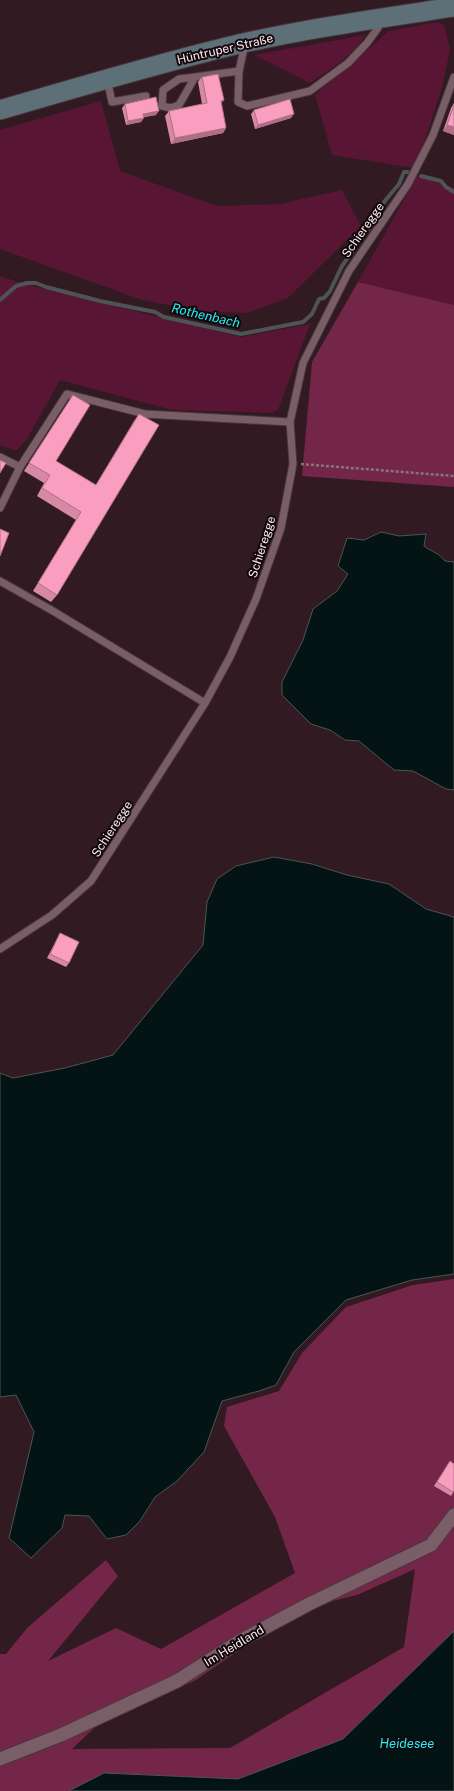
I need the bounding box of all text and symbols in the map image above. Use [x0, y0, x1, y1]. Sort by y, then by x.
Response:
street label: Hüntruper Straße [176, 31, 275, 67]
street label: Schieregge [339, 200, 387, 260]
water label: Rothenbach [170, 300, 242, 331]
street label: Schieregge [245, 514, 279, 580]
street label: Schieregge [89, 798, 135, 860]
street label: Im Heidland [202, 1623, 266, 1669]
water label: Heidesee [380, 1736, 434, 1751]

